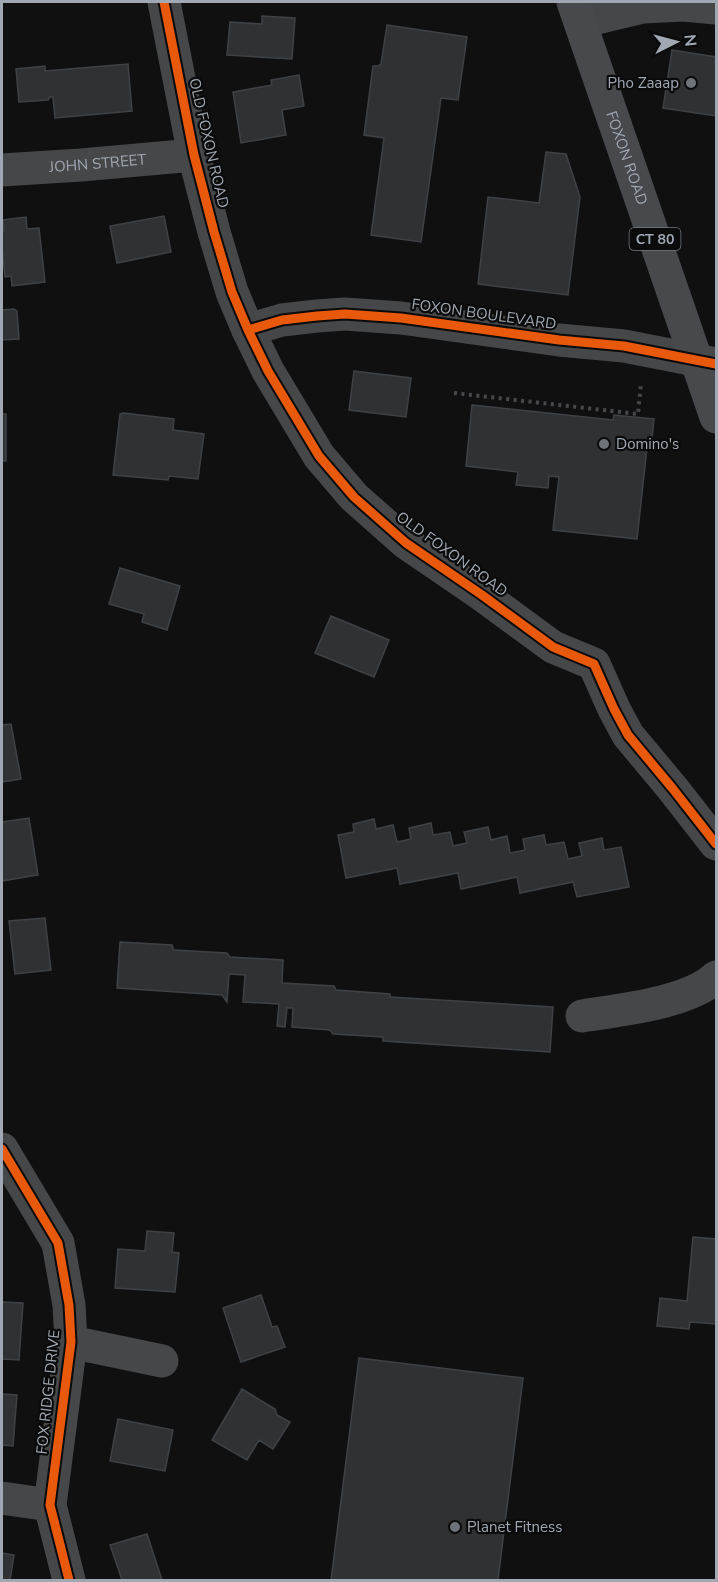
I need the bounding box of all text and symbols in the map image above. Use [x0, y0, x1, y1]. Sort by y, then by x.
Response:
north arrow [646, 12, 706, 72]
text: N [678, 33, 701, 48]
place label: Pho Zaaap [608, 73, 679, 93]
street label: OLD FOXON ROAD [184, 76, 234, 210]
marker: Pho Zaaap [684, 76, 698, 90]
street label: FOXON ROAD [601, 108, 652, 208]
street label: JOHN STREET [48, 149, 147, 177]
road number: CT 80 [630, 228, 680, 250]
street label: FOXON BOULEVARD [410, 294, 558, 334]
place label: Domino's [616, 434, 679, 454]
marker: Domino's [597, 437, 611, 451]
street label: OLD FOXON ROAD [392, 507, 512, 601]
street label: FOX RIDGE DRIVE [32, 1329, 64, 1455]
place label: Planet Fitness [467, 1517, 562, 1537]
marker: Planet Fitness [448, 1520, 462, 1534]

